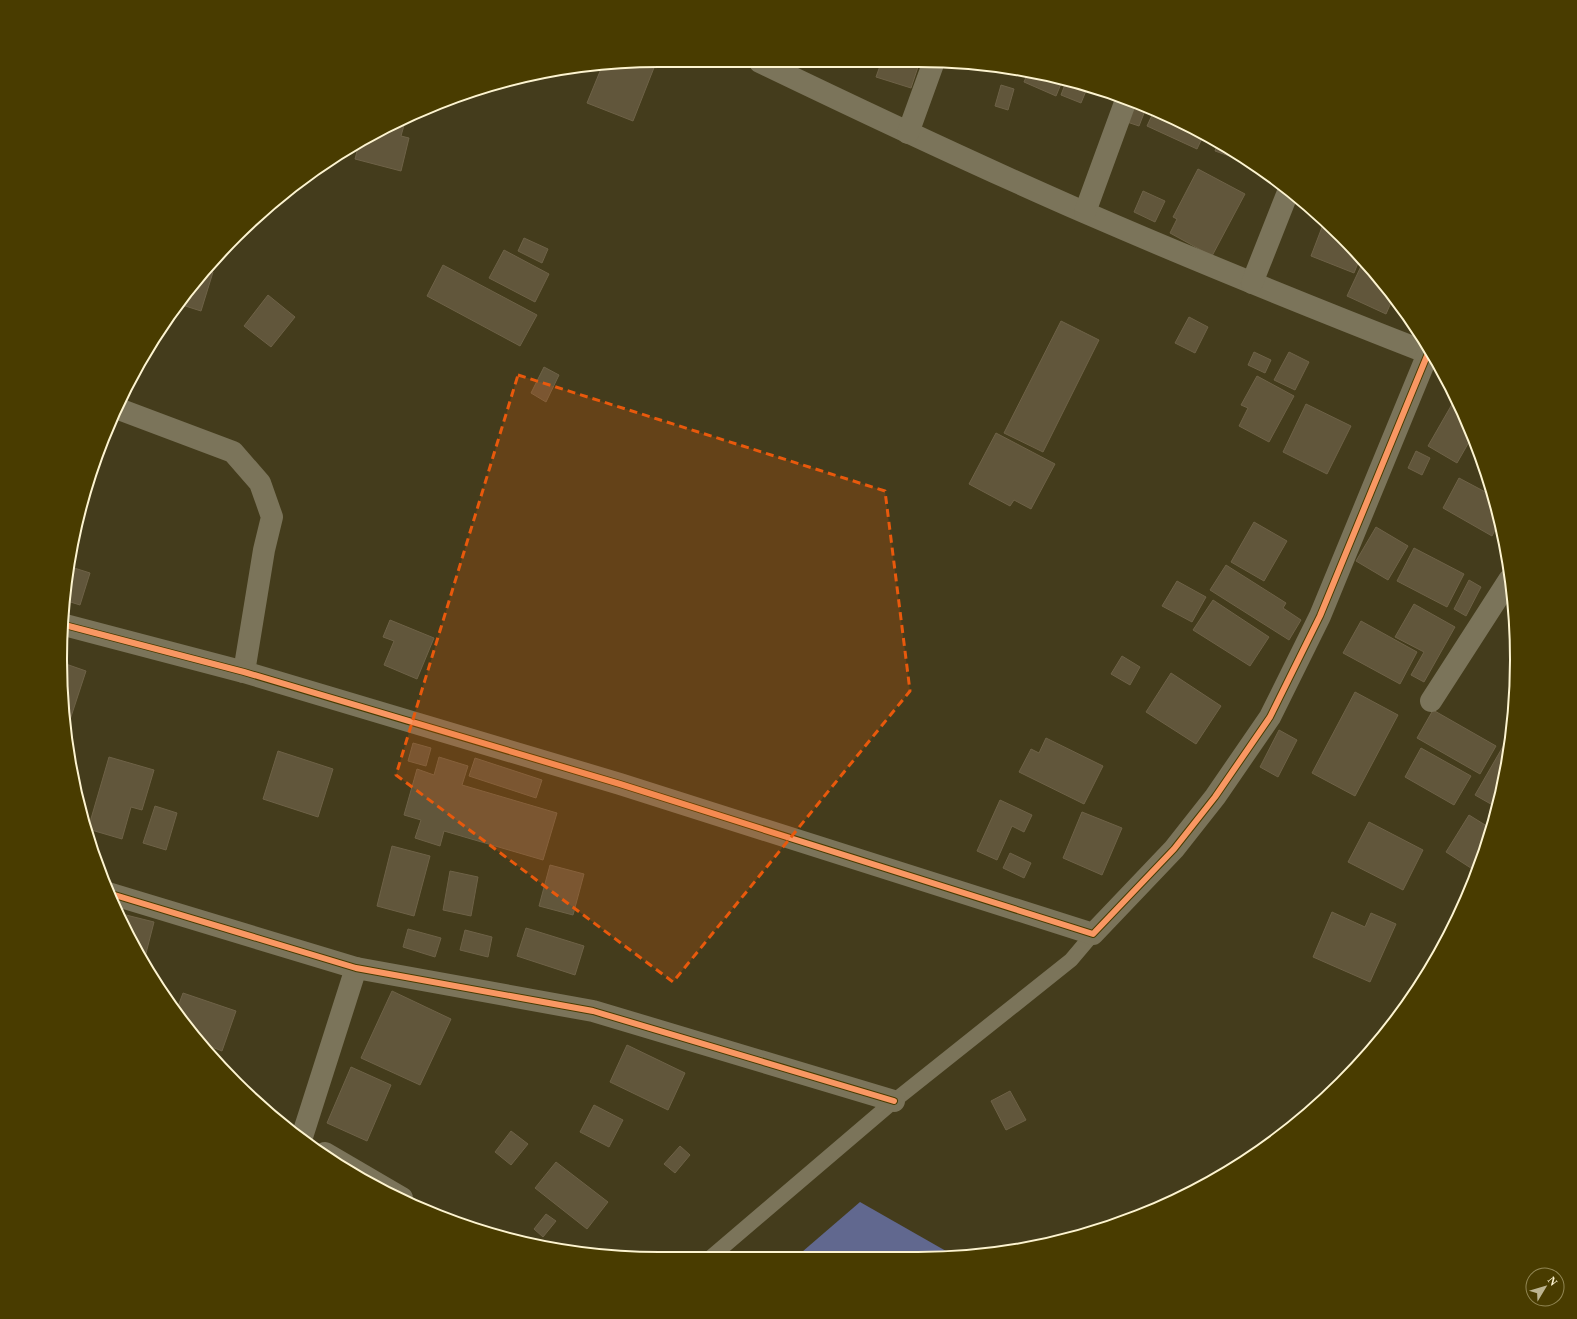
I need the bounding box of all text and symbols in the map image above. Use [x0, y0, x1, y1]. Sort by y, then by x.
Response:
north arrow [1525, 1267, 1565, 1307]
text: N [1546, 1274, 1560, 1288]

